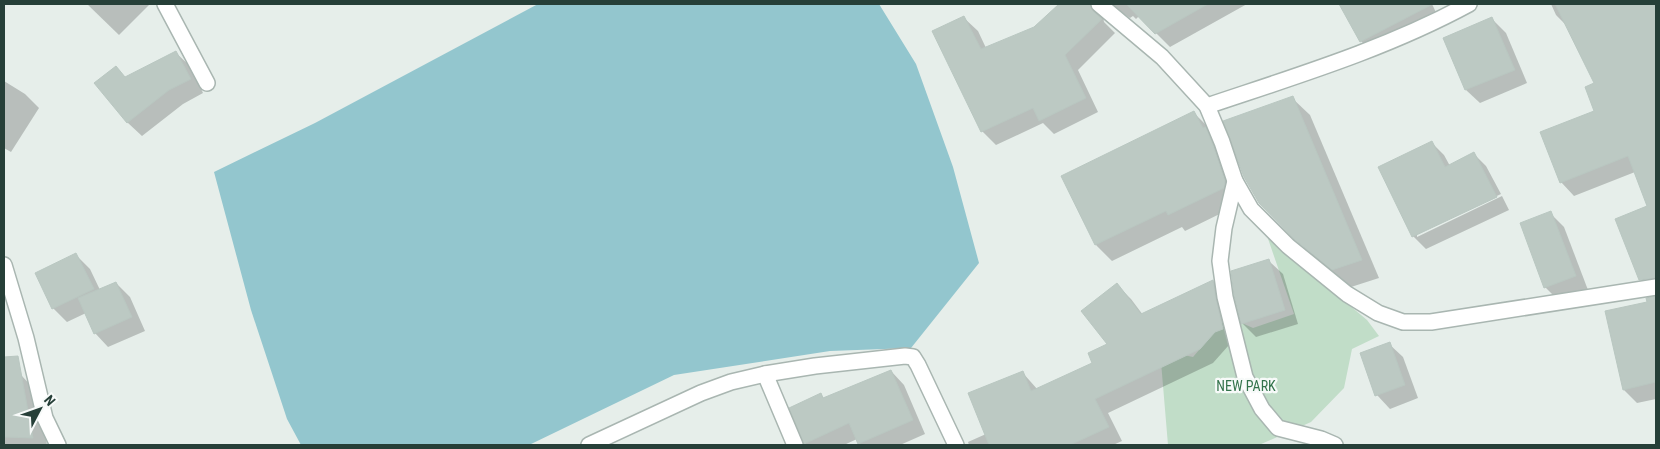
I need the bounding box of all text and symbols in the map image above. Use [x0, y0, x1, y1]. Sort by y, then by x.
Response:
park label: NEW PARK [1216, 378, 1276, 394]
north arrow [15, 384, 65, 434]
text: N [41, 392, 59, 409]

